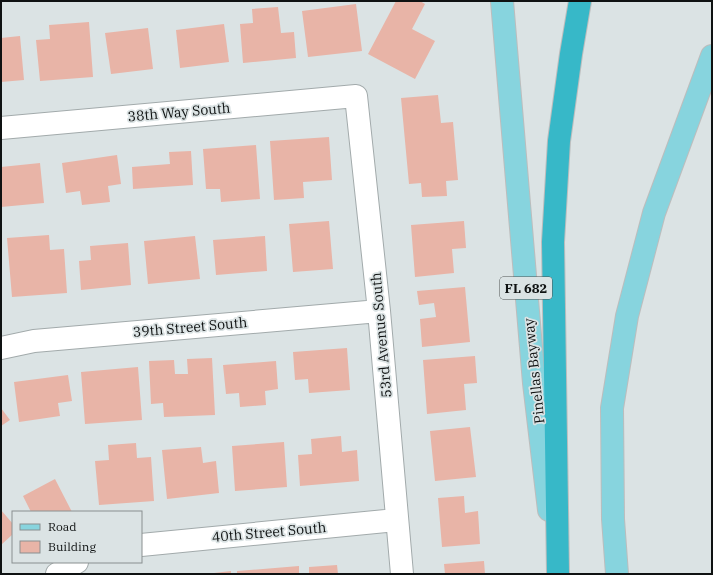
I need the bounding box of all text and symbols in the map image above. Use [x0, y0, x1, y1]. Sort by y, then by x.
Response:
street label: 38th Way South [127, 99, 231, 125]
street label: 53rd Avenue South [367, 271, 395, 398]
road number: FL 682 [500, 277, 552, 299]
street label: 39th Street South [132, 313, 248, 341]
street label: Pinellas Bayway [519, 317, 548, 425]
legend [12, 511, 142, 563]
street label: 40th Street South [211, 518, 327, 546]
text: Road [48, 519, 77, 534]
text: Building [48, 539, 96, 554]

